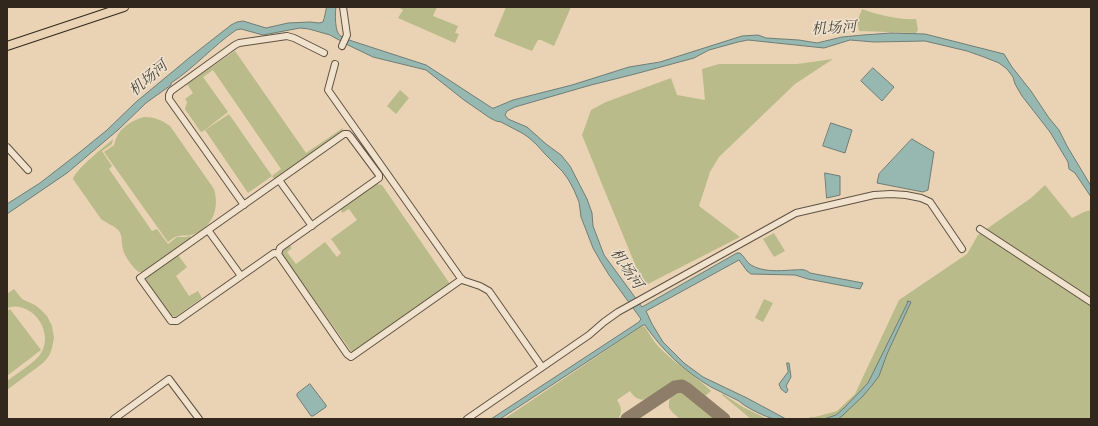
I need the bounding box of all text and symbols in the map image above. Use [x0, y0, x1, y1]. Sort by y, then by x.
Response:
water label: 机场河 [811, 18, 857, 40]
water label: 机场河 [126, 57, 172, 101]
water label: 机场河 [606, 245, 646, 293]

